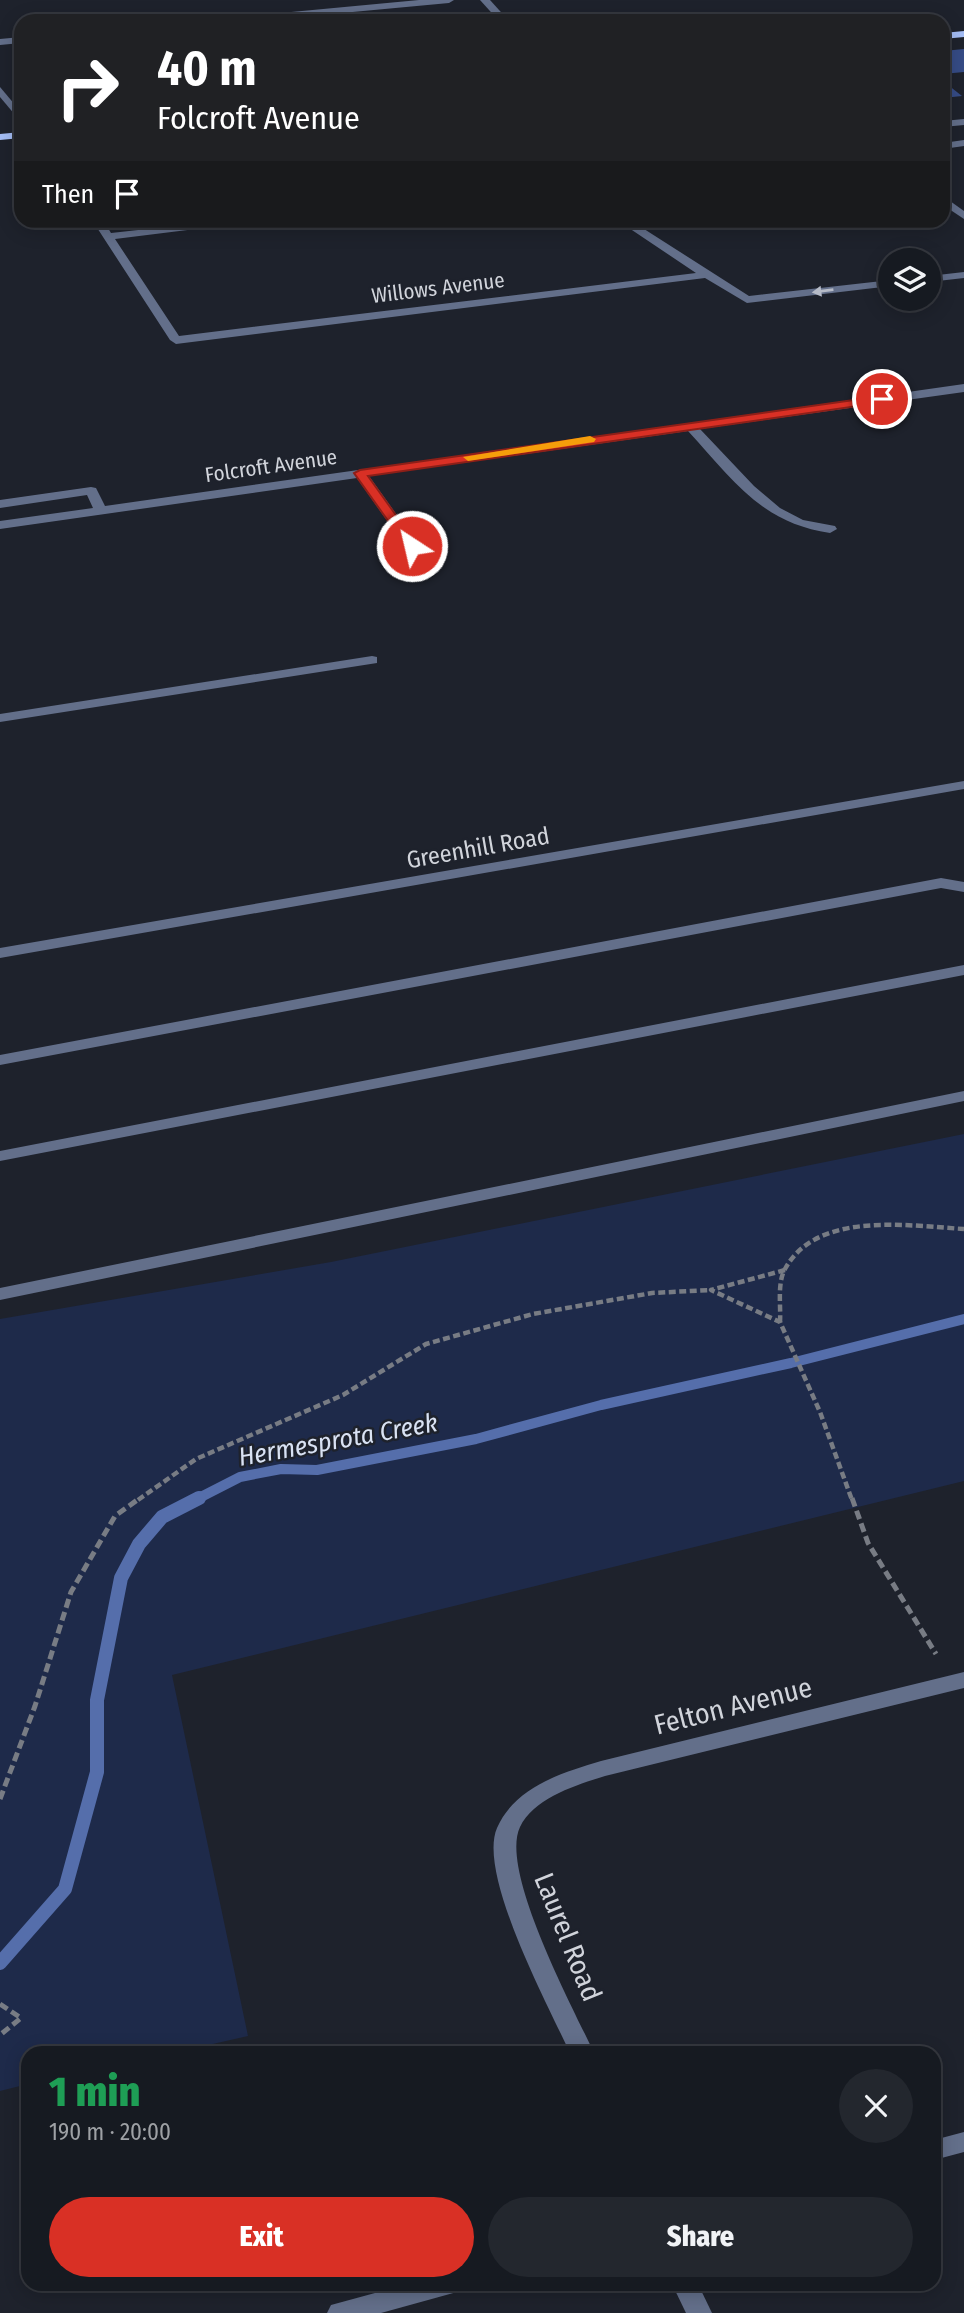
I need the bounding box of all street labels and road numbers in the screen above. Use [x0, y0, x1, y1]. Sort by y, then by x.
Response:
street label: Willows Avenue [370, 267, 506, 309]
street label: Folcroft Avenue [203, 444, 339, 488]
street label: Greenhill Road [404, 822, 552, 874]
street label: Felton Avenue [651, 1670, 815, 1742]
street label: Laurel Road [527, 1868, 609, 2006]

